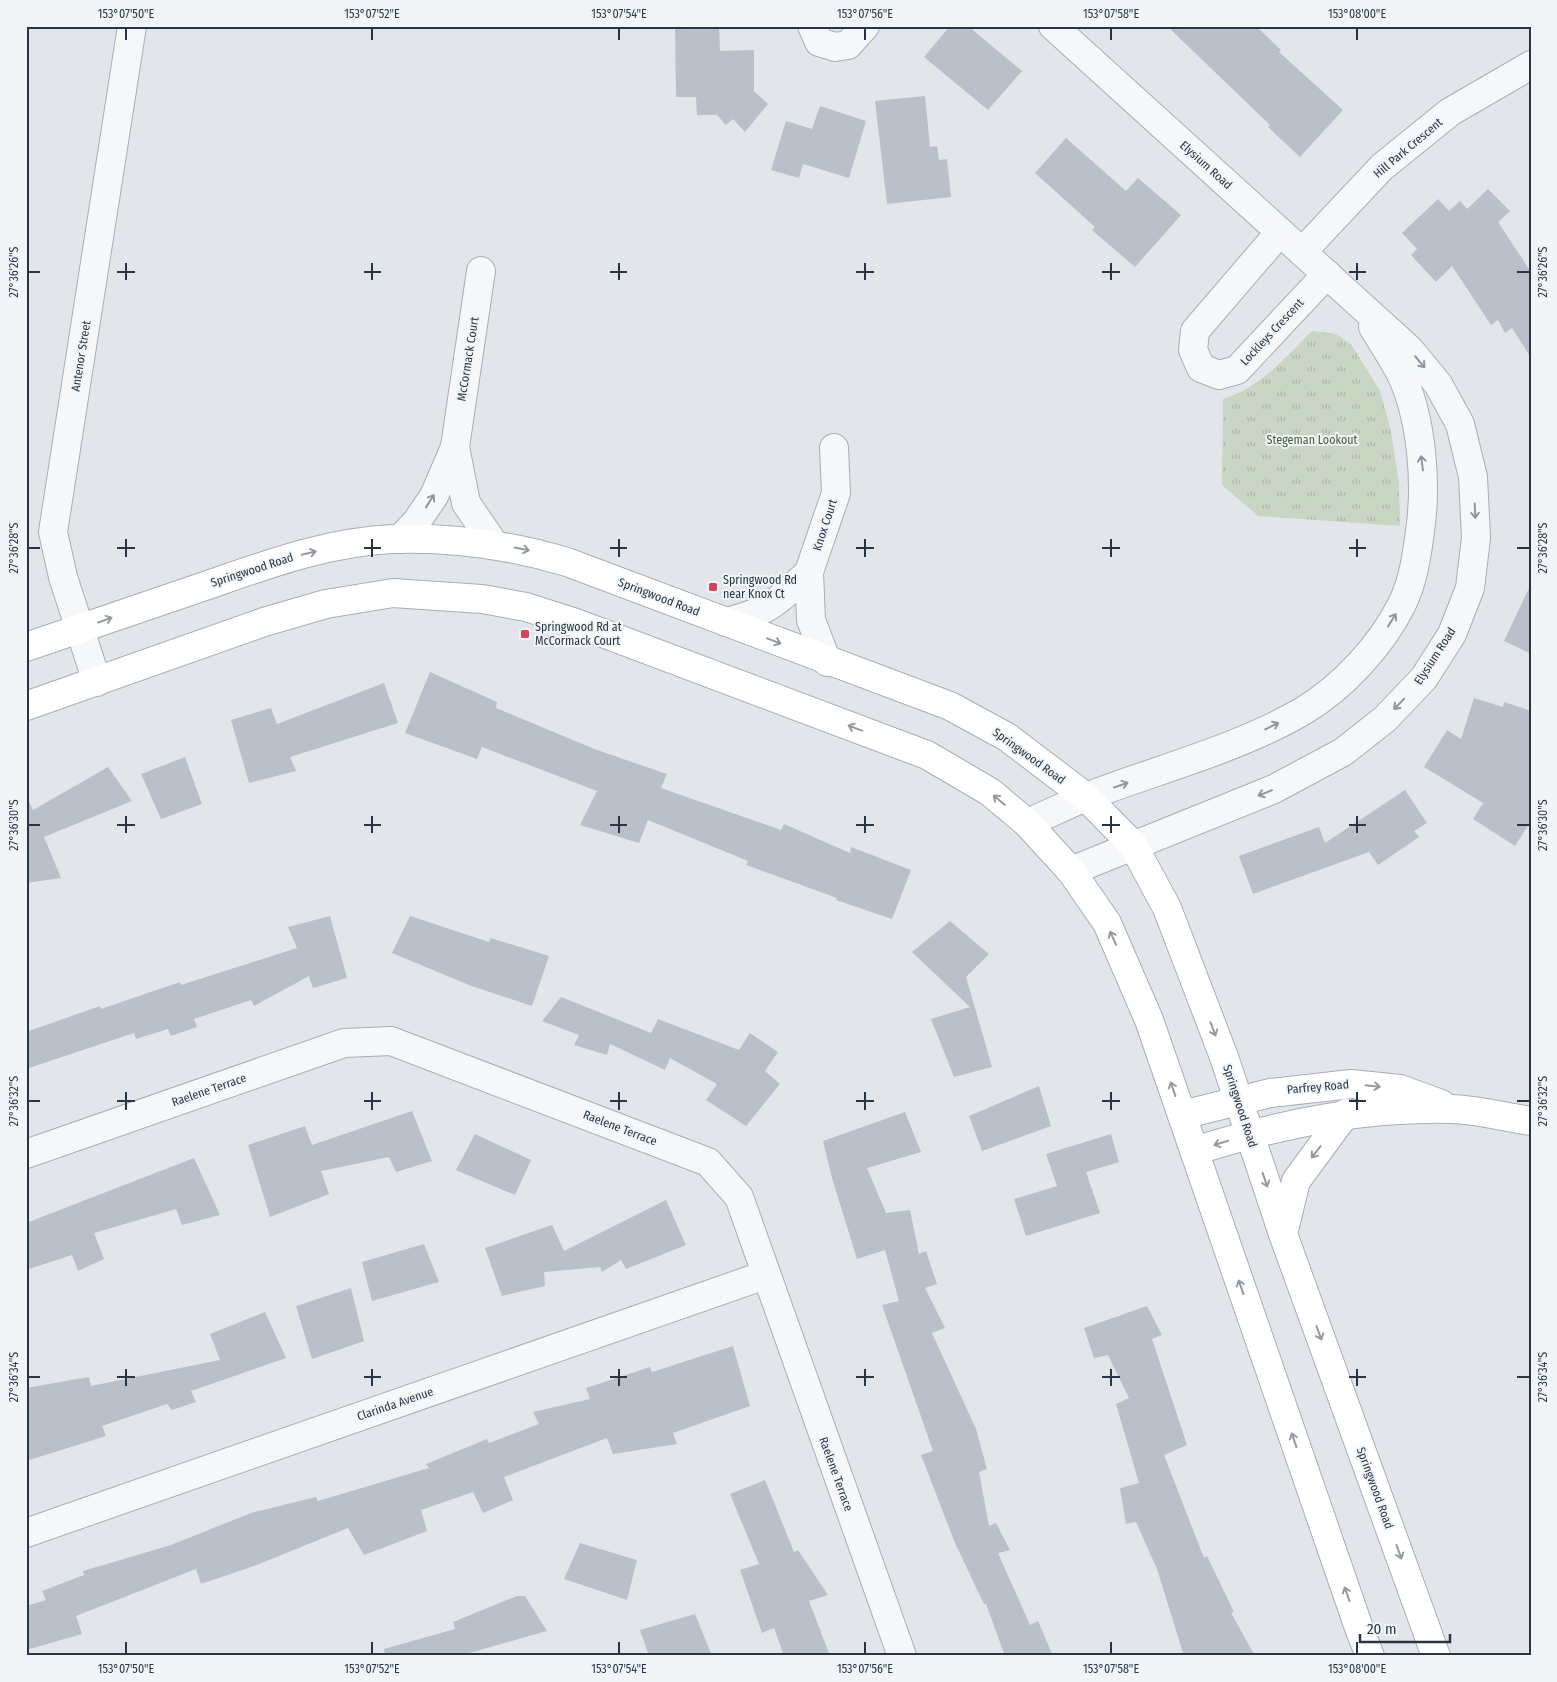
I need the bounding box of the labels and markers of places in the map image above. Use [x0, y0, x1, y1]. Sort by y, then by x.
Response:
place label: Springwood Rd near Knox Ct [723, 573, 797, 601]
marker: Springwood Rd near Knox Ct [707, 581, 719, 593]
place label: Springwood Rd at McCormack Court [535, 620, 622, 648]
marker: Springwood Rd at McCormack Court [519, 628, 531, 640]

